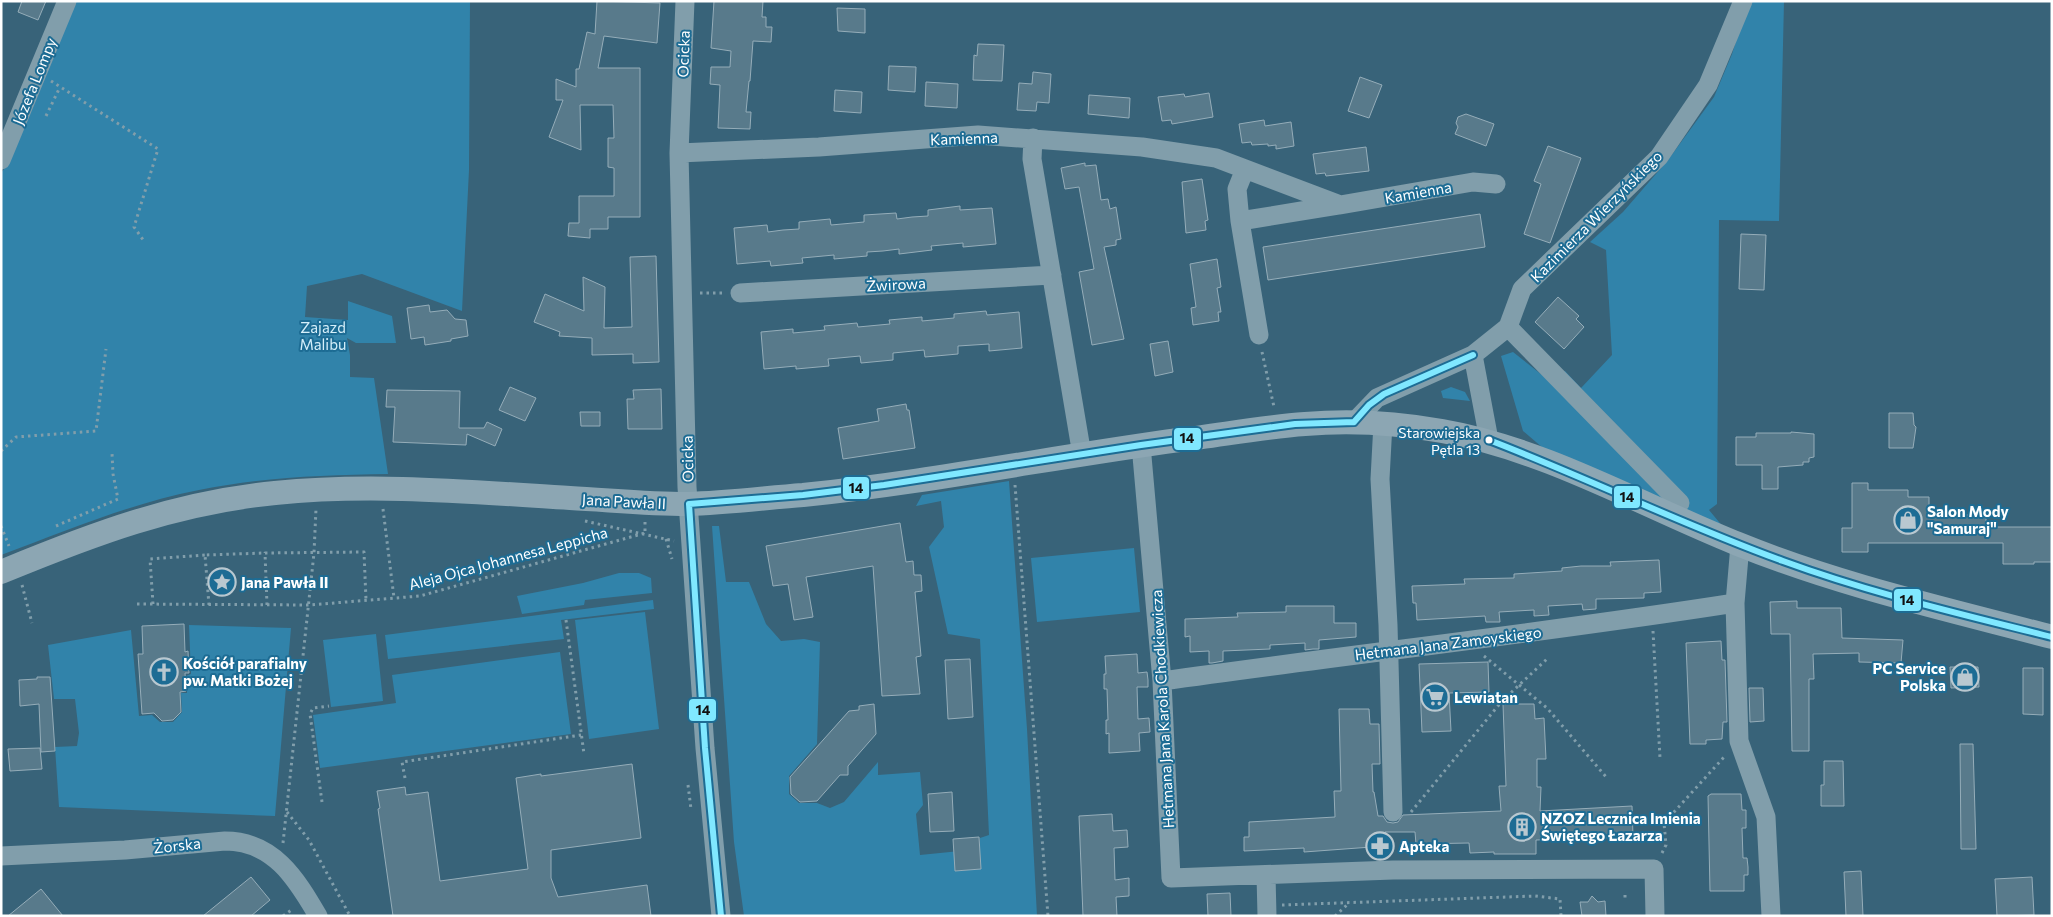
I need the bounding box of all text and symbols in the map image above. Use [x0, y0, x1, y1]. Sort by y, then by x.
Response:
street label: Ocicka [673, 30, 693, 78]
street label: Józefa Lompy [8, 35, 60, 127]
street label: Kamienna [930, 128, 998, 148]
street label: Kazimierza Wierzyńskiego [1526, 146, 1666, 286]
street label: Kamienna [1383, 177, 1453, 207]
street label: Żwirowa [866, 273, 926, 295]
park label: Zajazd Malibu [300, 318, 346, 353]
place label: Starowiejska Pętla 13 [1398, 424, 1480, 458]
line badge: 14 [1173, 427, 1202, 451]
text: 14 [1180, 429, 1195, 446]
street label: Ocicka [678, 435, 696, 483]
marker: Starowiejska Pętla 13 [1484, 435, 1494, 445]
line badge: 14 [842, 476, 870, 500]
text: 14 [849, 479, 864, 496]
line badge: 14 [1613, 485, 1641, 509]
text: 14 [1620, 488, 1635, 505]
street label: Jana Pawła II [581, 490, 667, 512]
place label: Salon Mody "Samuraj" [1927, 502, 2010, 537]
shop icon: Salon Mody "Samuraj" [1893, 505, 1923, 535]
street label: Aleja Ojca Johannesa Leppicha [407, 523, 609, 593]
place icon: Jana Pawła II [207, 567, 237, 597]
place label: Jana Pawła II [241, 573, 329, 591]
line badge: 14 [1893, 588, 1922, 612]
street label: Hetmana Jana Karola Chodkiewicza [1147, 589, 1177, 829]
text: 14 [1900, 591, 1915, 608]
street label: Hetmana Jana Zamoyskiego [1354, 623, 1542, 663]
place label: Kościół parafialny pw. Matki Bożej [183, 654, 308, 689]
church icon: Kościół parafialny pw. Matki Bożej [149, 657, 179, 687]
place label: PC Service Polska [1873, 659, 1946, 694]
shop icon: PC Service Polska [1950, 662, 1980, 692]
supermarket icon: Lewiatan [1420, 682, 1450, 712]
place label: Lewiatan [1454, 688, 1518, 706]
line badge: 14 [688, 698, 717, 722]
text: 14 [696, 701, 711, 718]
place label: NZOZ Lecznica Imienia Świętego Łazarza [1541, 809, 1701, 844]
building icon: NZOZ Lecznica Imienia Świętego Łazarza [1507, 812, 1537, 842]
pharmacy icon: Apteka [1365, 831, 1395, 861]
street label: Żorska [152, 834, 202, 856]
place label: Apteka [1399, 837, 1449, 855]

